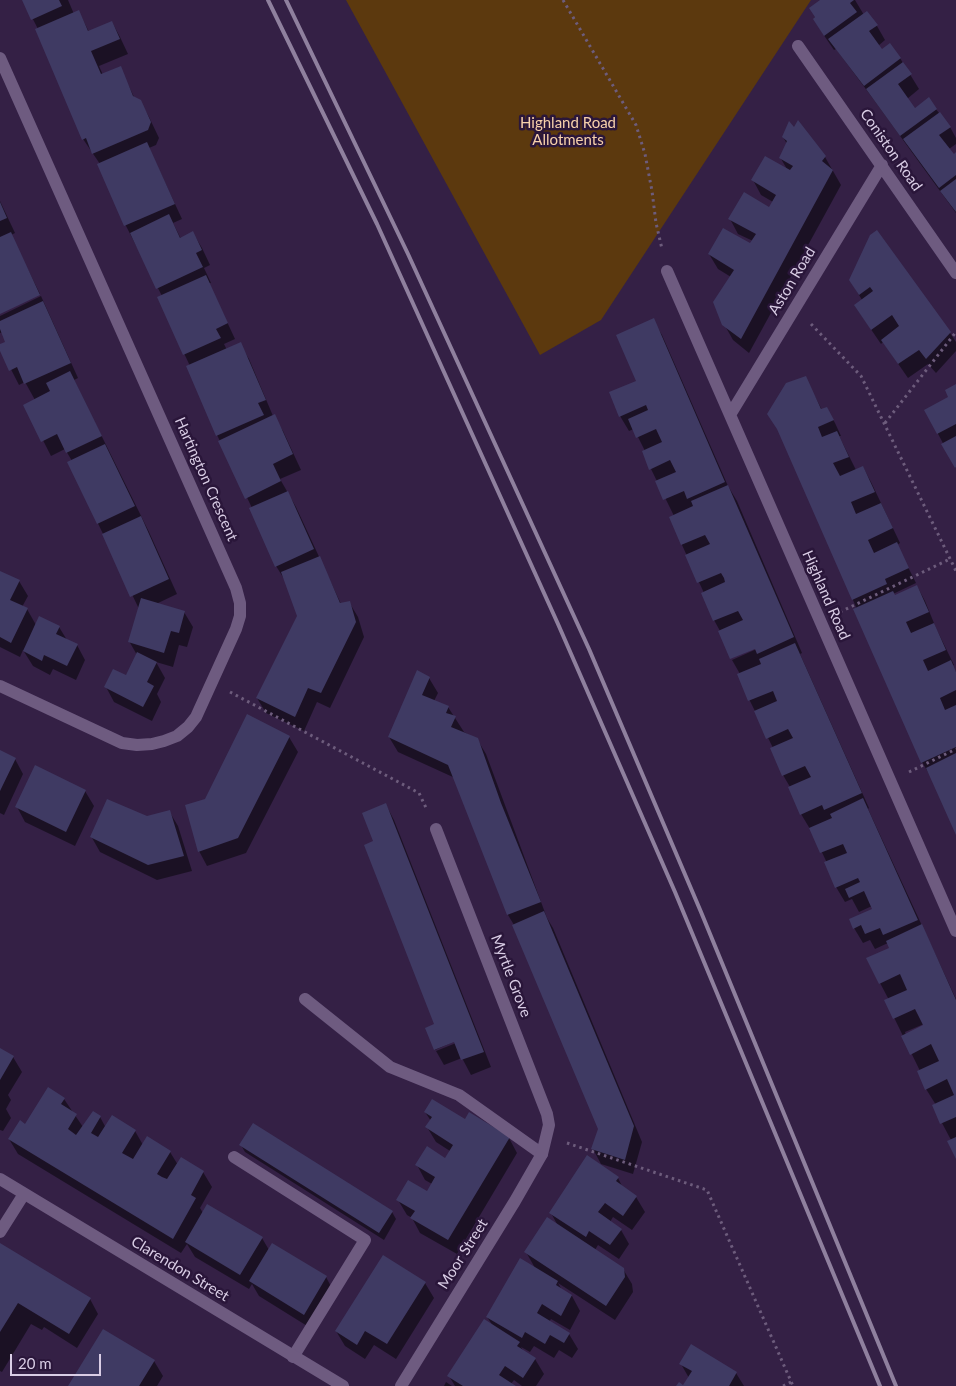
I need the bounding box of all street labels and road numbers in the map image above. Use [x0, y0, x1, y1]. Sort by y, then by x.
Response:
street label: Coniston Road [856, 105, 926, 195]
street label: Aston Road [765, 244, 819, 318]
street label: Hartington Crescent [171, 414, 241, 544]
street label: Highland Road [798, 547, 854, 643]
street label: Myrtle Grove [487, 932, 535, 1020]
street label: Moor Street [434, 1216, 492, 1292]
street label: Clarendon Street [128, 1233, 232, 1305]

